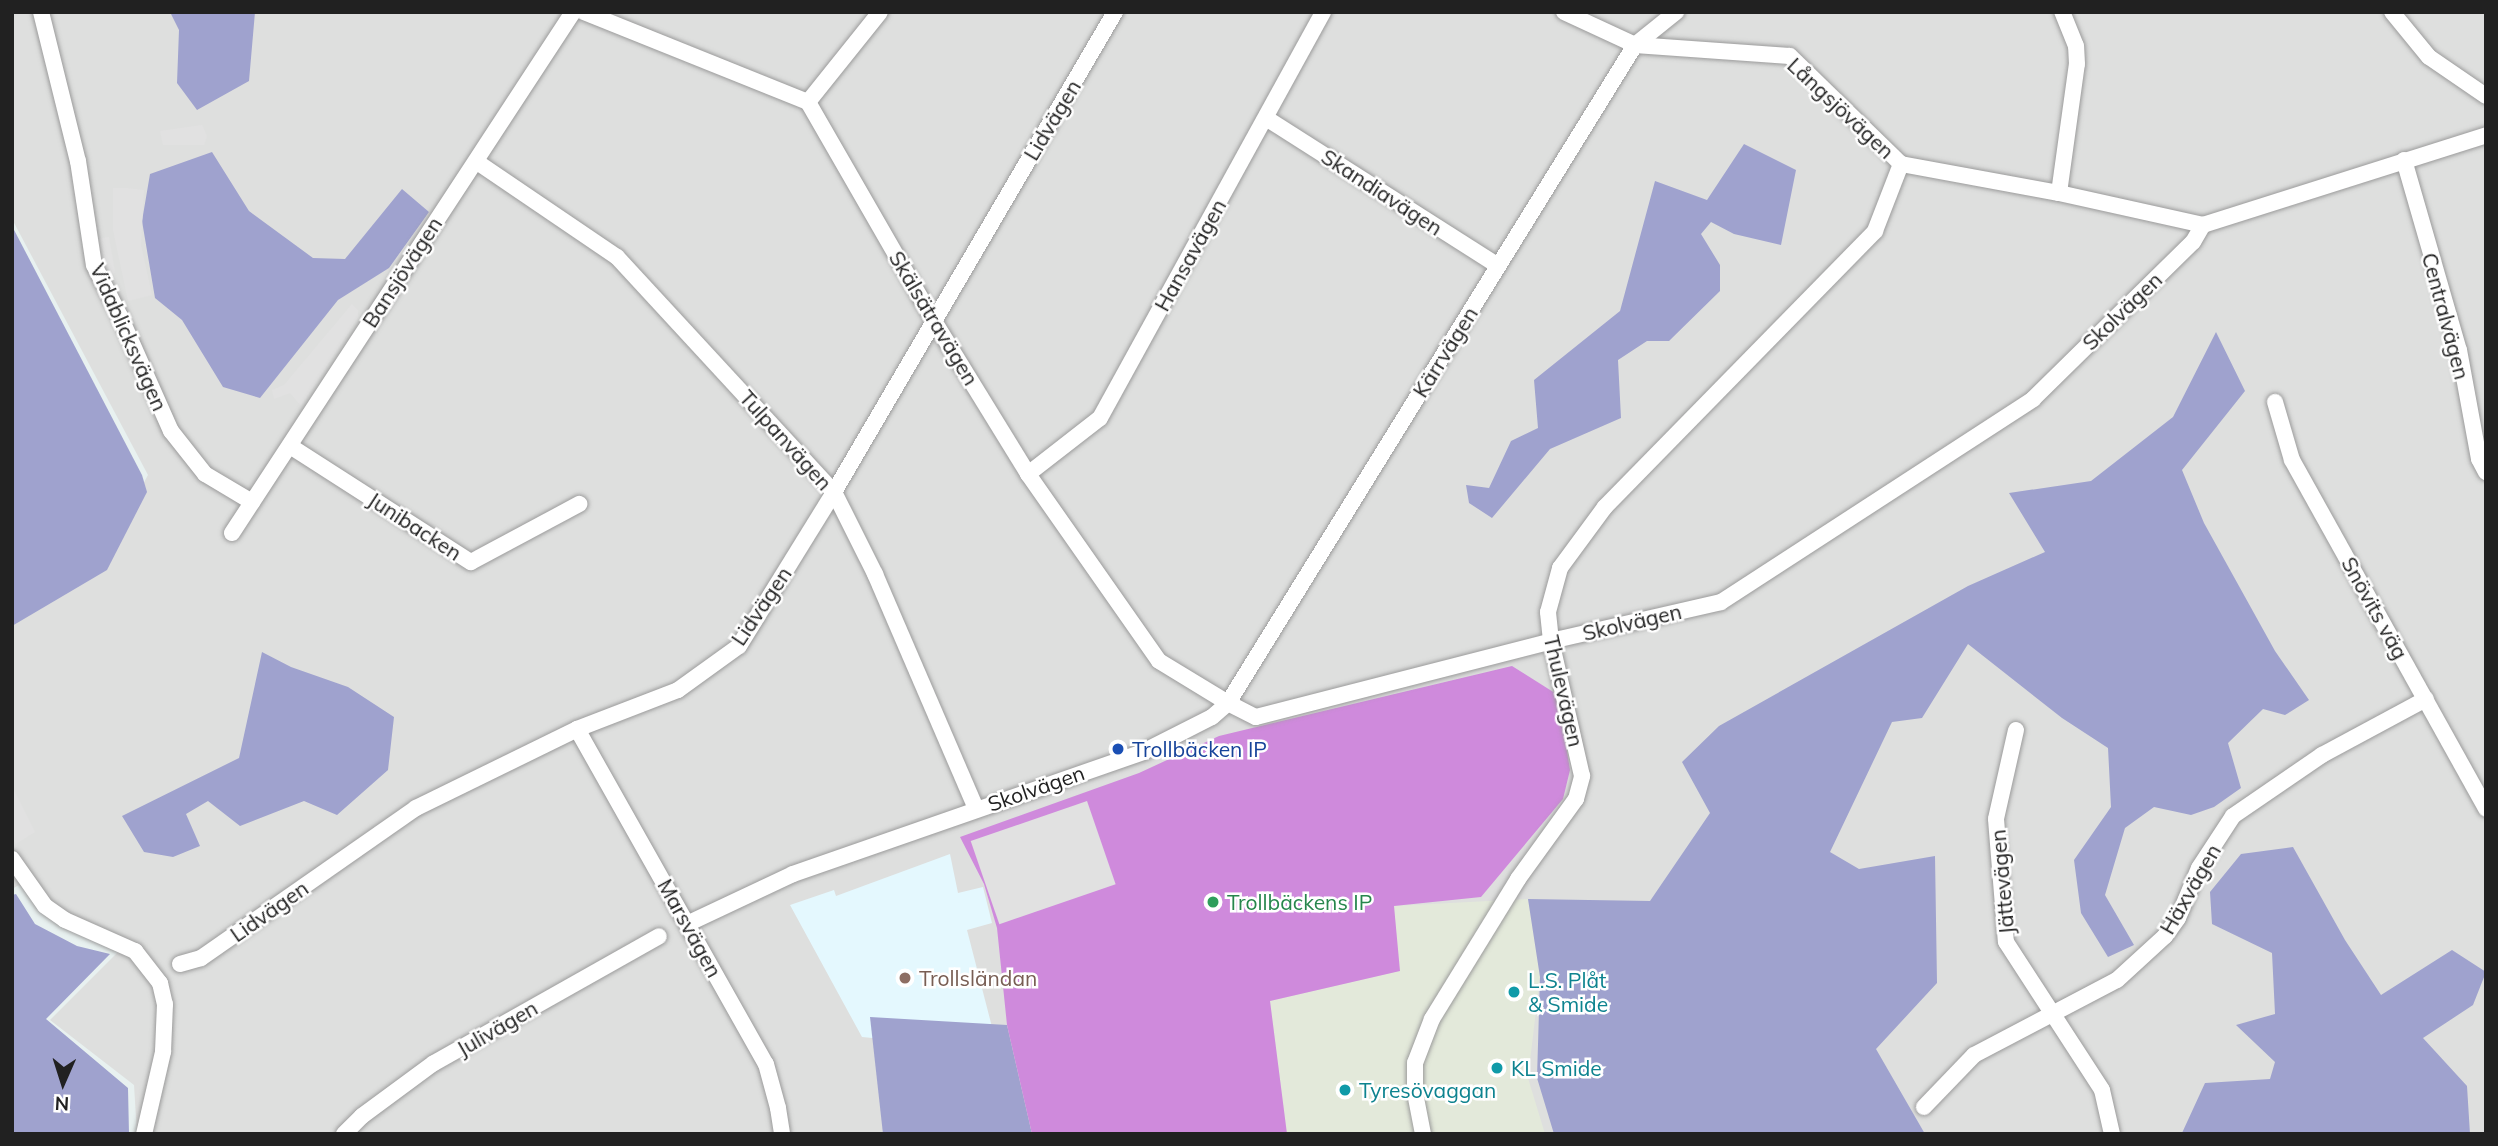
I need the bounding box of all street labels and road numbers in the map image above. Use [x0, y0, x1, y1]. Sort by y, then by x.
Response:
street label: Långsjövägen [1783, 52, 1899, 164]
street label: Lidvägen [1018, 75, 1086, 165]
street label: Skandiavägen [1317, 144, 1447, 240]
street label: Hansavägen [1149, 195, 1231, 315]
street label: Bansjövägen [357, 212, 447, 332]
street label: Skälsätravägen [884, 246, 984, 390]
street label: Centralvägen [2417, 250, 2475, 382]
street label: Vidablicksvägen [85, 259, 173, 415]
street label: Skolvägen [2077, 267, 2167, 355]
street label: Kärrvägen [1407, 302, 1483, 402]
street label: Tulpanvägen [735, 385, 837, 495]
street label: Junibacken [364, 487, 466, 565]
street label: Snövits väg [2337, 552, 2413, 664]
street label: Lidvägen [726, 562, 796, 650]
street label: Skolvägen [1580, 598, 1684, 646]
street label: Thulevägen [1539, 633, 1589, 749]
street label: Skolvägen [984, 760, 1088, 816]
street label: Jättevägen [1985, 828, 2019, 936]
street label: Häxvägen [2154, 839, 2226, 939]
street label: Marsvägen [653, 874, 727, 982]
street label: Lidvägen [225, 875, 313, 947]
street label: Julivägen [452, 995, 542, 1061]

